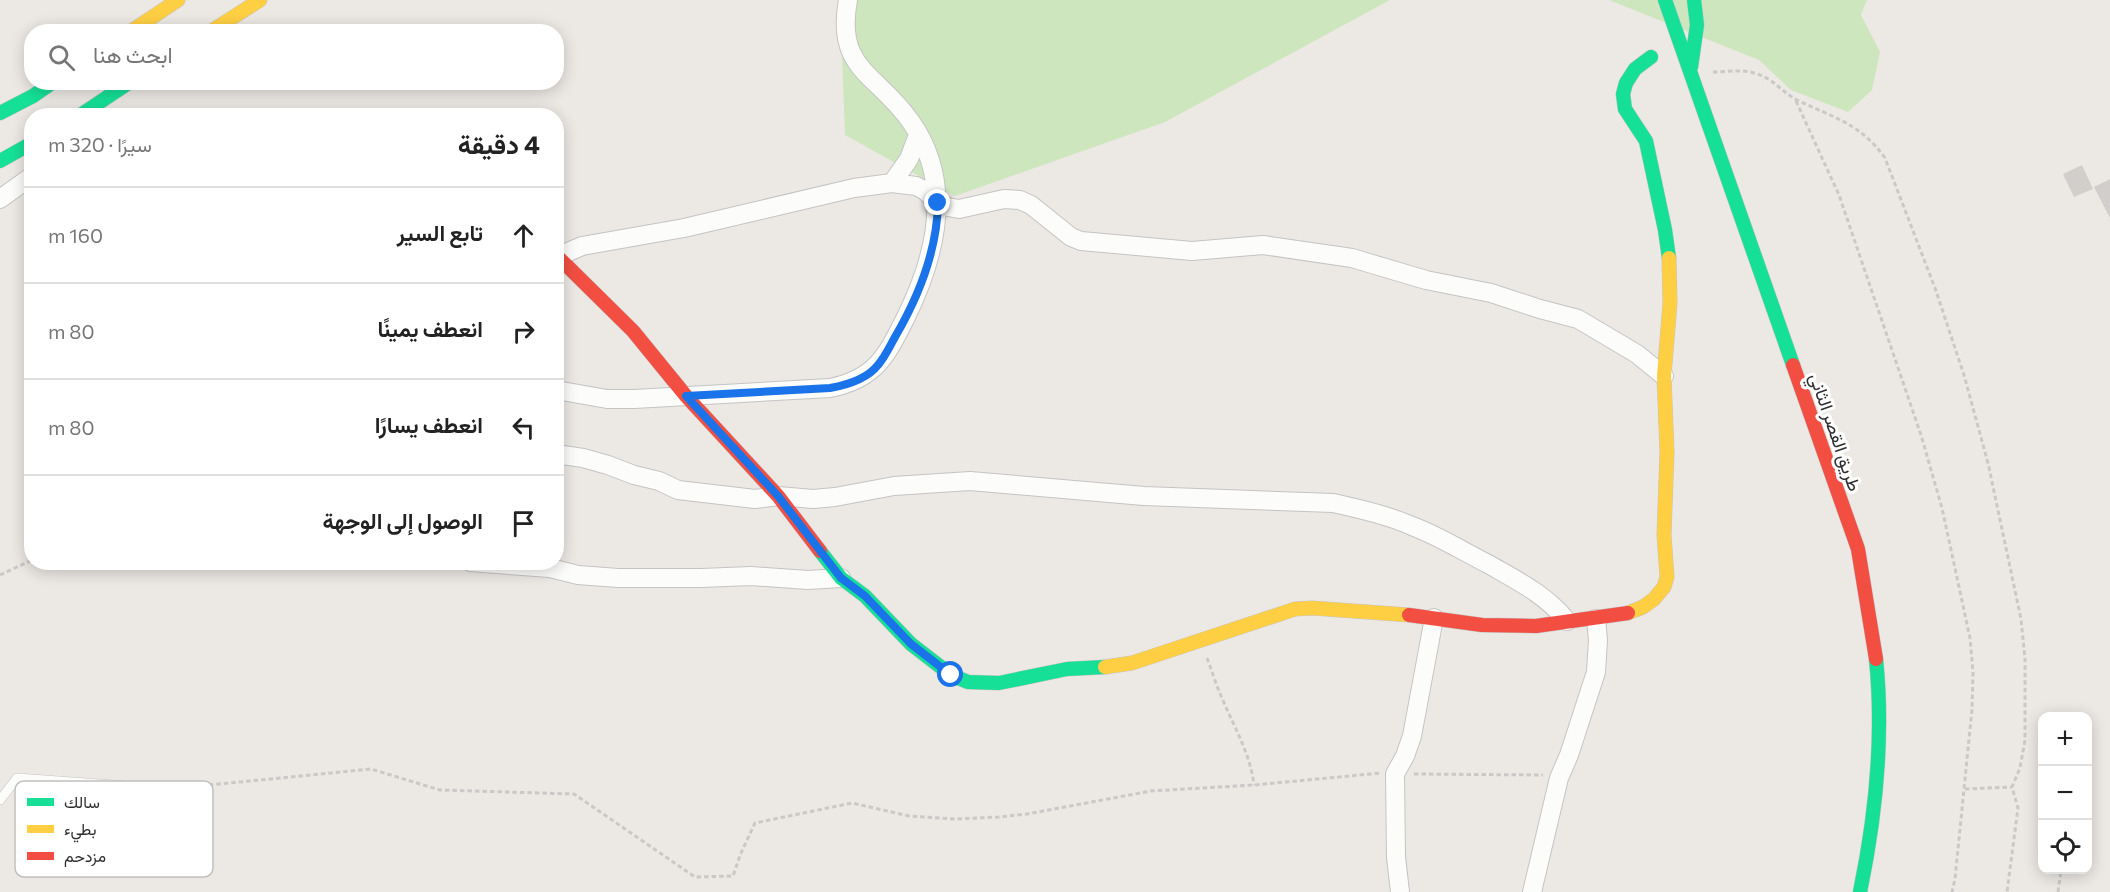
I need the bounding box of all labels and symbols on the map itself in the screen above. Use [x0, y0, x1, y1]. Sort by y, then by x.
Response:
route end [924, 189, 950, 215]
street label: طريق القصر الثاني [1801, 370, 1867, 496]
route start [937, 661, 963, 687]
legend [15, 781, 213, 877]
text: سالك [64, 792, 100, 811]
text: بطيء [64, 819, 96, 843]
text: مزدحم [64, 846, 106, 867]

